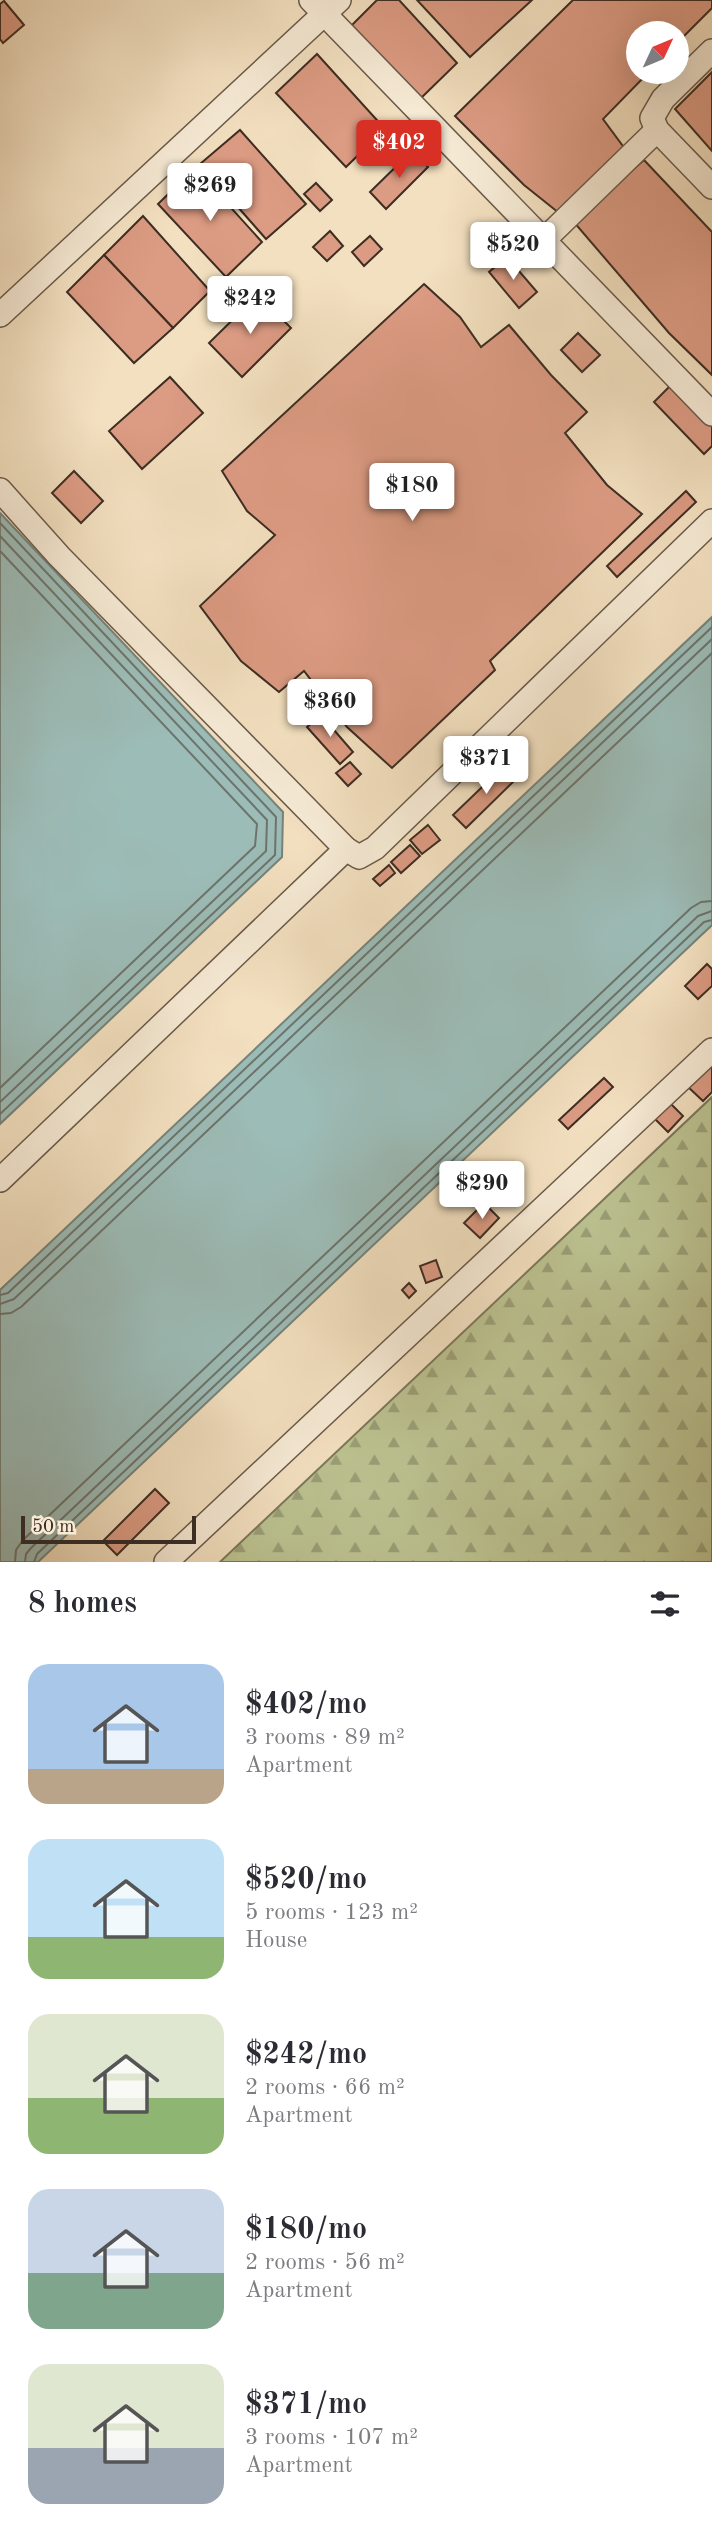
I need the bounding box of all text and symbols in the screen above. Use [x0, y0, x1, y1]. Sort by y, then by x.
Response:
north arrow [626, 21, 690, 84]
map controls [626, 21, 689, 84]
pin: $402 [358, 120, 440, 180]
text: $402 [372, 131, 426, 154]
pin: $269 [169, 164, 251, 223]
text: $269 [183, 174, 237, 197]
pin: $520 [472, 222, 554, 282]
text: $520 [486, 233, 540, 256]
pin: $242 [209, 276, 291, 336]
text: $242 [223, 287, 277, 310]
pin: $180 [371, 463, 453, 523]
text: $180 [385, 474, 439, 497]
pin: $360 [289, 680, 371, 739]
text: $360 [303, 690, 357, 713]
pin: $371 [445, 736, 527, 796]
text: $371 [459, 747, 513, 770]
pin: $290 [441, 1162, 523, 1221]
text: $290 [455, 1172, 509, 1195]
scale bar [21, 1513, 196, 1545]
text: 50 m [32, 1518, 74, 1537]
icon: filters [646, 1585, 684, 1623]
text: 8 homes [28, 1589, 137, 1619]
text: $402/mo [245, 1690, 367, 1720]
icon: home [84, 1692, 168, 1776]
text: 3 rooms · 89 m² [245, 1726, 405, 1749]
text: Apartment [245, 1754, 353, 1777]
text: $520/mo [245, 1865, 367, 1895]
icon: home [84, 1867, 168, 1951]
text: 5 rooms · 123 m² [245, 1901, 418, 1924]
text: House [245, 1929, 307, 1952]
text: $242/mo [245, 2040, 367, 2070]
icon: home [84, 2042, 168, 2126]
text: 2 rooms · 66 m² [245, 2076, 405, 2099]
text: Apartment [245, 2104, 353, 2127]
text: $180/mo [245, 2215, 367, 2245]
icon: home [84, 2217, 168, 2301]
text: 2 rooms · 56 m² [245, 2251, 405, 2274]
text: Apartment [245, 2279, 353, 2302]
text: $371/mo [245, 2390, 367, 2420]
icon: home [84, 2392, 168, 2476]
text: 3 rooms · 107 m² [245, 2426, 418, 2449]
text: Apartment [245, 2454, 353, 2477]

